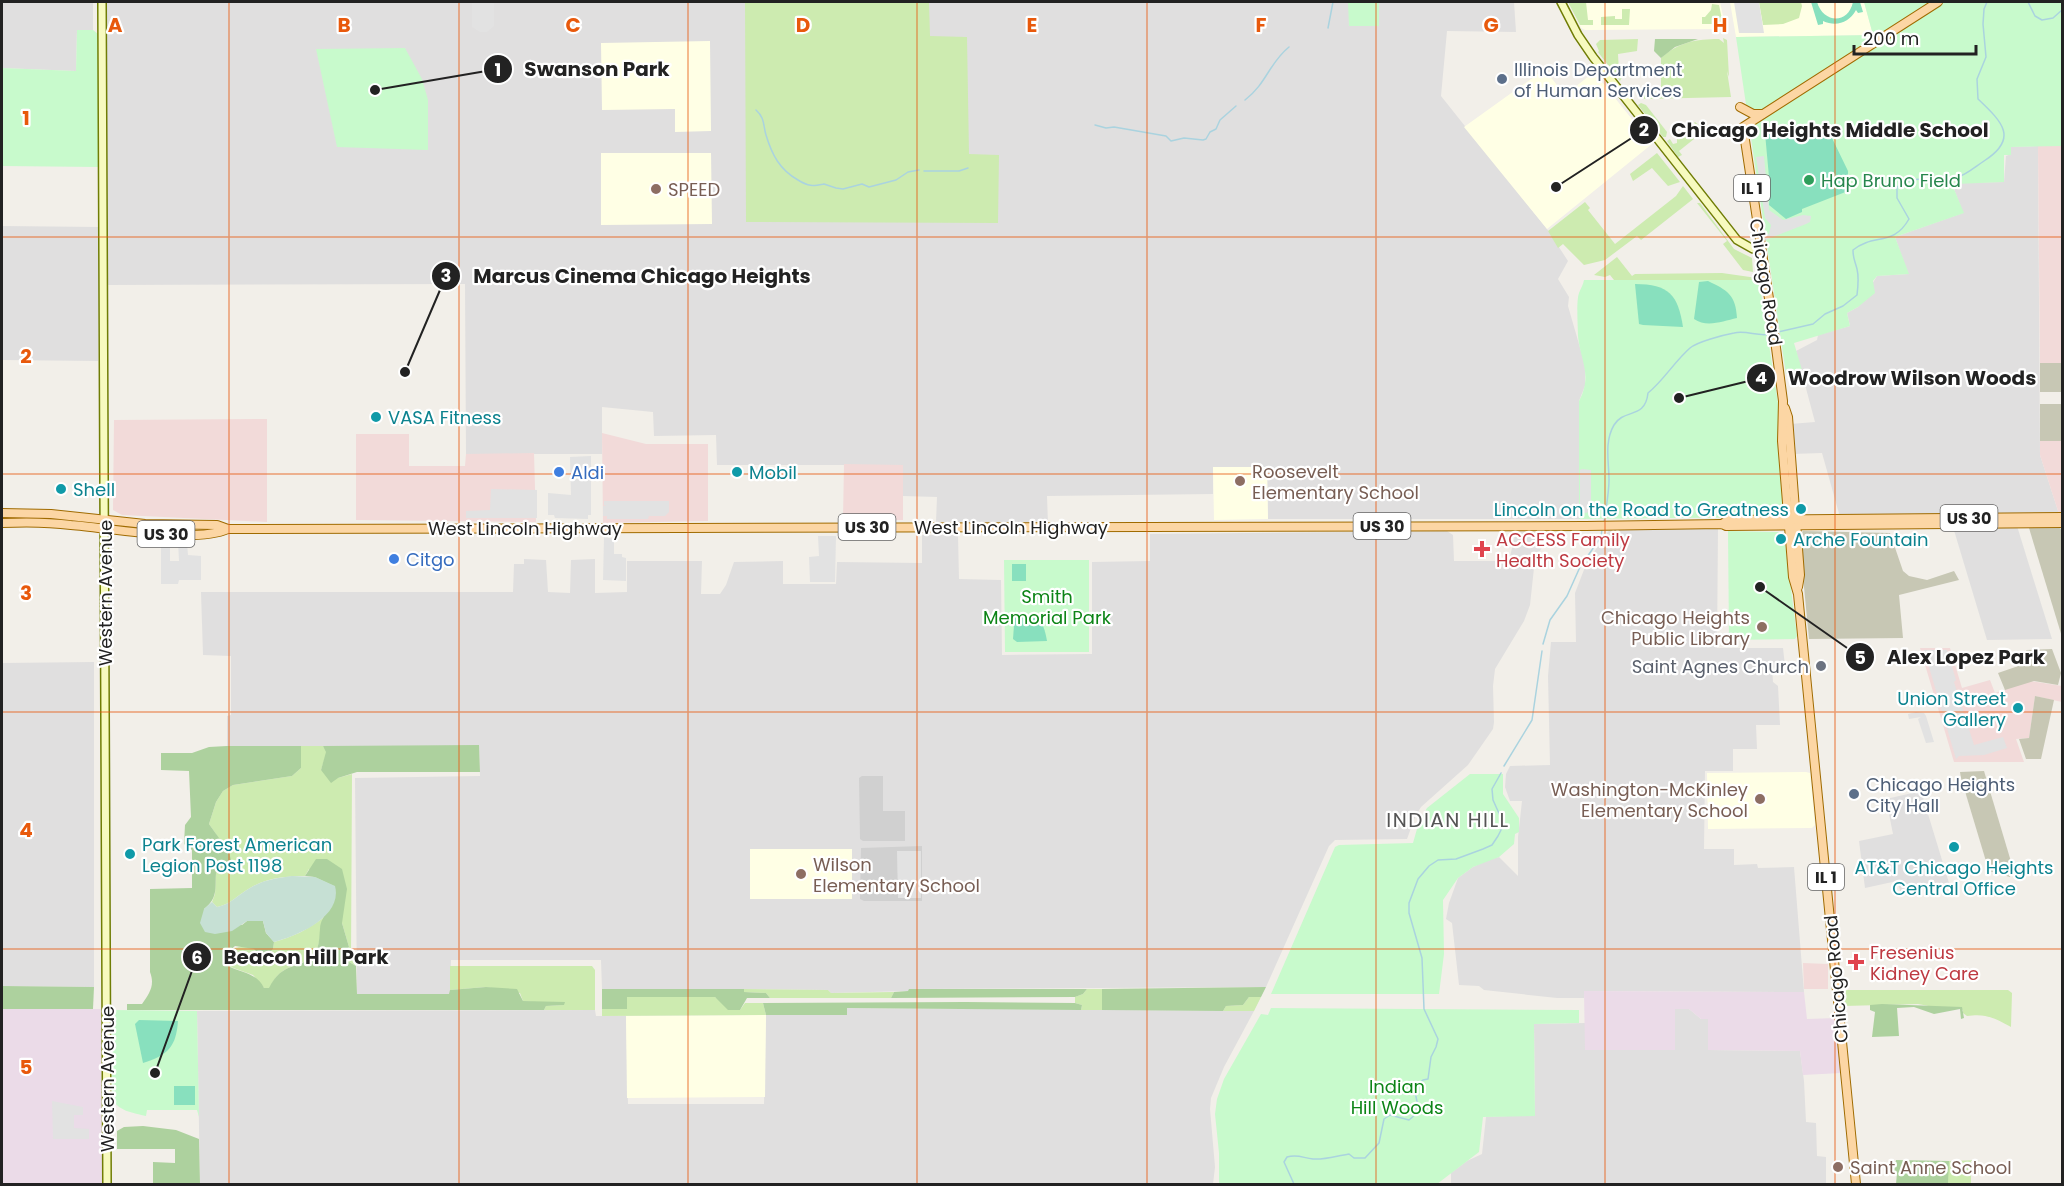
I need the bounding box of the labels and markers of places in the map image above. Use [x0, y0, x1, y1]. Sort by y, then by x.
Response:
callout: Swanson Park [483, 50, 682, 88]
place label: Illinois Department of Human Services [1514, 57, 1683, 103]
marker: Illinois Department of Human Services [1495, 72, 1509, 86]
callout: Chicago Heights Middle School [1629, 111, 2001, 149]
place label: Hap Bruno Field [1821, 168, 1961, 193]
marker: Hap Bruno Field [1802, 173, 1816, 187]
place label: SPEED [668, 177, 720, 202]
marker: SPEED [649, 182, 663, 196]
callout: Marcus Cinema Chicago Heights [431, 257, 823, 295]
callout: Woodrow Wilson Woods [1746, 359, 2049, 397]
place label: VASA Fitness [388, 405, 501, 430]
marker: VASA Fitness [369, 410, 383, 424]
place label: Roosevelt Elementary School [1252, 459, 1419, 505]
place label: Aldi [571, 460, 604, 485]
place label: Mobil [749, 460, 797, 485]
marker: Aldi [552, 465, 566, 479]
marker: Mobil [730, 465, 744, 479]
marker: Roosevelt Elementary School [1233, 474, 1247, 488]
place label: Shell [73, 477, 115, 502]
marker: Shell [54, 482, 68, 496]
place label: Lincoln on the Road to Greatness [1494, 497, 1789, 522]
marker: Lincoln on the Road to Greatness [1794, 502, 1808, 516]
place label: ACCESS Family Health Society [1496, 527, 1630, 573]
place label: Arche Fountain [1793, 527, 1929, 552]
marker: Arche Fountain [1774, 532, 1788, 546]
marker: ACCESS Family Health Society [1473, 540, 1491, 558]
place label: Citgo [406, 547, 455, 572]
marker: Citgo [387, 552, 401, 566]
place label: Chicago Heights Public Library [1601, 605, 1750, 651]
marker: Chicago Heights Public Library [1755, 620, 1769, 634]
callout: Alex Lopez Park [1845, 638, 2057, 676]
place label: Saint Agnes Church [1632, 654, 1809, 679]
marker: Saint Agnes Church [1814, 659, 1828, 673]
place label: Union Street Gallery [1897, 686, 2006, 732]
marker: Union Street Gallery [2011, 701, 2025, 715]
place label: Chicago Heights City Hall [1866, 772, 2015, 818]
place label: Washington-McKinley Elementary School [1551, 777, 1748, 823]
marker: Chicago Heights City Hall [1847, 787, 1861, 801]
marker: Washington-McKinley Elementary School [1753, 792, 1767, 806]
place label: Park Forest American Legion Post 1198 [142, 832, 332, 878]
marker: AT&T Chicago Heights Central Office [1947, 840, 1961, 854]
marker: Park Forest American Legion Post 1198 [123, 847, 137, 861]
place label: Wilson Elementary School [813, 852, 980, 898]
place label: AT&T Chicago Heights Central Office [1855, 855, 2053, 901]
marker: Wilson Elementary School [794, 867, 808, 881]
callout: Beacon Hill Park [182, 938, 401, 976]
place label: Fresenius Kidney Care [1870, 940, 1979, 986]
marker: Fresenius Kidney Care [1847, 953, 1865, 971]
place label: Saint Anne School [1850, 1155, 2012, 1180]
marker: Saint Anne School [1831, 1160, 1845, 1174]

